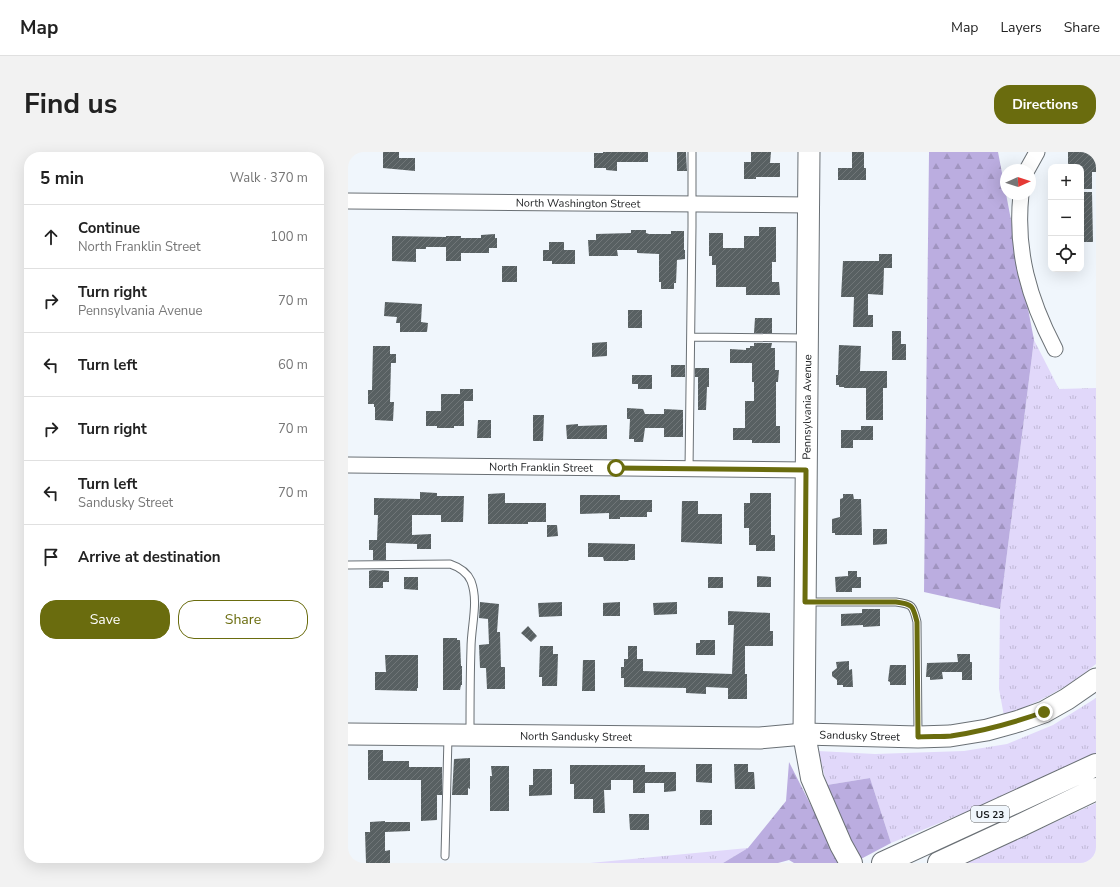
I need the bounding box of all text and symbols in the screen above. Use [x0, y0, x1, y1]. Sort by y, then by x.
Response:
text: Map [20, 15, 58, 41]
text: Map [951, 18, 978, 37]
text: Layers [1000, 18, 1042, 37]
text: Share [1064, 18, 1100, 37]
text: Find us [24, 85, 118, 123]
button: Directions [994, 85, 1096, 124]
north arrow [1000, 164, 1036, 200]
map controls [1048, 164, 1084, 272]
button: + [1048, 164, 1084, 200]
text: 5 min [40, 167, 84, 190]
text: Walk · 370 m [230, 169, 308, 187]
street label: North Washington Street [516, 195, 641, 212]
button: − [1048, 200, 1084, 236]
text: Continue [78, 218, 140, 238]
icon: ahead [40, 226, 62, 248]
text: 100 m [270, 228, 308, 246]
button: locate [1048, 236, 1084, 272]
text: North Franklin Street [78, 238, 201, 256]
text: Turn right [78, 282, 147, 302]
icon: right [40, 290, 62, 312]
text: 70 m [278, 292, 308, 310]
text: Pennsylvania Avenue [78, 302, 202, 320]
icon: left [40, 354, 62, 376]
street label: Pennsylvania Avenue [799, 354, 815, 460]
text: Turn left [78, 355, 137, 375]
text: 60 m [278, 356, 308, 374]
icon: right [40, 418, 62, 440]
text: Turn right [78, 419, 147, 439]
text: 70 m [278, 420, 308, 438]
route start [607, 459, 625, 477]
street label: North Franklin Street [489, 460, 593, 476]
text: Turn left [78, 474, 137, 494]
icon: left [40, 482, 62, 504]
text: 70 m [278, 484, 308, 502]
text: Sandusky Street [78, 494, 173, 512]
icon: arrive [40, 546, 62, 568]
text: Arrive at destination [78, 547, 221, 567]
button: Save [40, 600, 170, 639]
button: Share [178, 600, 308, 639]
route end [1035, 703, 1053, 721]
street label: Sandusky Street [819, 727, 900, 745]
street label: North Sandusky Street [520, 729, 632, 745]
road number: US 23 [971, 806, 1009, 822]

